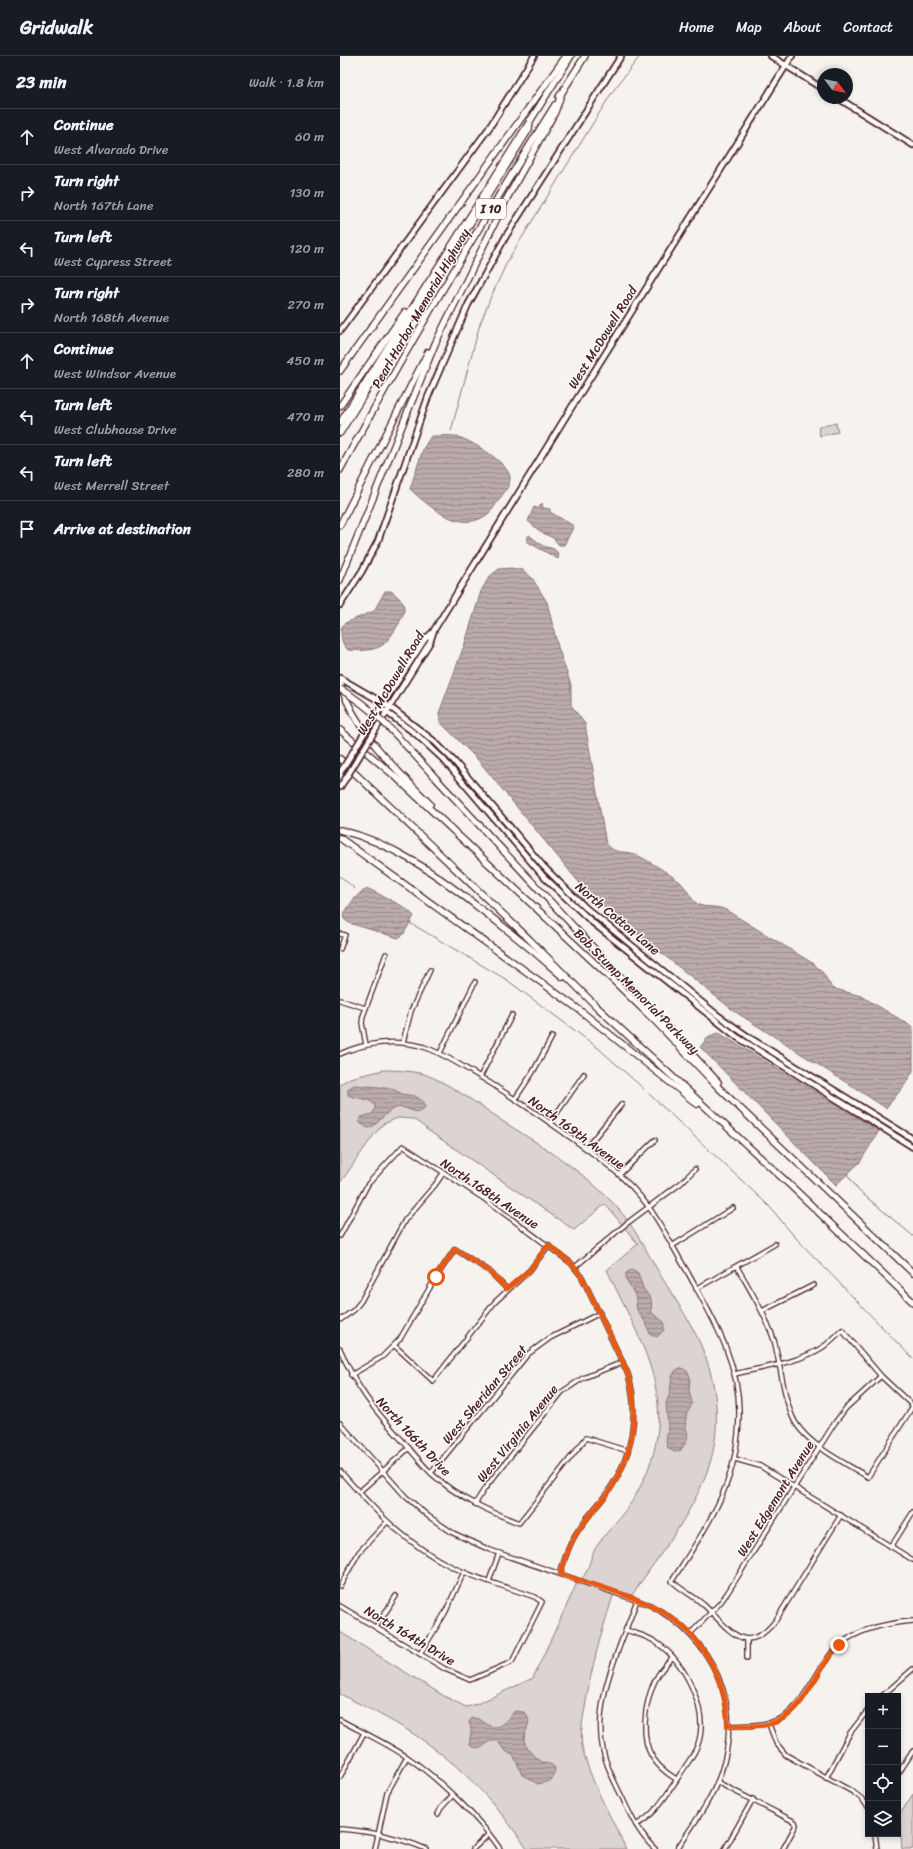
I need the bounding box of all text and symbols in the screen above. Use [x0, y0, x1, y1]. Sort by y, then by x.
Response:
text: Gridwalk [20, 11, 93, 44]
text: Home [679, 15, 714, 40]
text: Map [736, 15, 762, 40]
text: About [784, 15, 821, 40]
text: Contact [843, 15, 893, 40]
text: 23 min [16, 67, 66, 97]
north arrow [817, 68, 853, 104]
text: Walk · 1.8 km [249, 71, 324, 94]
text: Continue [54, 112, 114, 138]
text: 60 m [295, 125, 324, 148]
icon: ahead [16, 126, 38, 148]
text: West Alvarado Drive [54, 138, 169, 161]
text: Turn right [54, 168, 119, 194]
text: 130 m [290, 181, 324, 204]
icon: right [16, 182, 38, 204]
text: North 167th Lane [54, 194, 153, 217]
road number: I 10 [476, 199, 506, 219]
text: Turn left [54, 224, 112, 250]
street label: Pearl Harbor Memorial Highway [365, 224, 476, 393]
text: 120 m [289, 237, 324, 260]
icon: left [16, 238, 38, 260]
text: West Cypress Street [54, 250, 172, 273]
text: Turn right [54, 280, 119, 306]
street label: West McDowell Road [561, 280, 644, 393]
text: 270 m [287, 293, 324, 316]
icon: right [16, 294, 38, 316]
text: North 168th Avenue [54, 306, 169, 329]
text: Continue [54, 336, 114, 362]
text: 450 m [286, 349, 324, 372]
icon: ahead [16, 350, 38, 372]
text: West Windsor Avenue [54, 362, 176, 385]
text: Turn left [54, 392, 112, 418]
text: 470 m [287, 405, 324, 428]
icon: left [16, 406, 38, 428]
text: West Clubhouse Drive [54, 418, 177, 441]
text: Turn left [54, 448, 112, 474]
text: 280 m [287, 461, 324, 484]
icon: left [16, 462, 38, 484]
text: West Merrell Street [54, 474, 169, 497]
text: Arrive at destination [54, 516, 191, 542]
icon: arrive [16, 518, 38, 540]
street label: West McDowell Road [350, 626, 431, 740]
street label: North Cotton Lane [570, 876, 666, 961]
street label: Bob Stump Memorial Parkway [568, 923, 705, 1060]
street label: North 169th Avenue [523, 1089, 630, 1176]
street label: North 168th Avenue [436, 1152, 544, 1235]
route start [427, 1268, 445, 1286]
street label: West Sheridan Street [436, 1339, 533, 1449]
street label: West Virginia Avenue [471, 1379, 564, 1487]
street label: North 166th Drive [370, 1391, 457, 1482]
street label: West Edgemont Avenue [730, 1435, 821, 1561]
street label: North 164th Drive [360, 1599, 460, 1672]
route end [830, 1636, 848, 1654]
map controls [865, 1693, 901, 1837]
button: + [865, 1693, 901, 1729]
button: − [865, 1729, 901, 1765]
button: locate [865, 1765, 901, 1801]
button: layers [865, 1801, 901, 1837]

